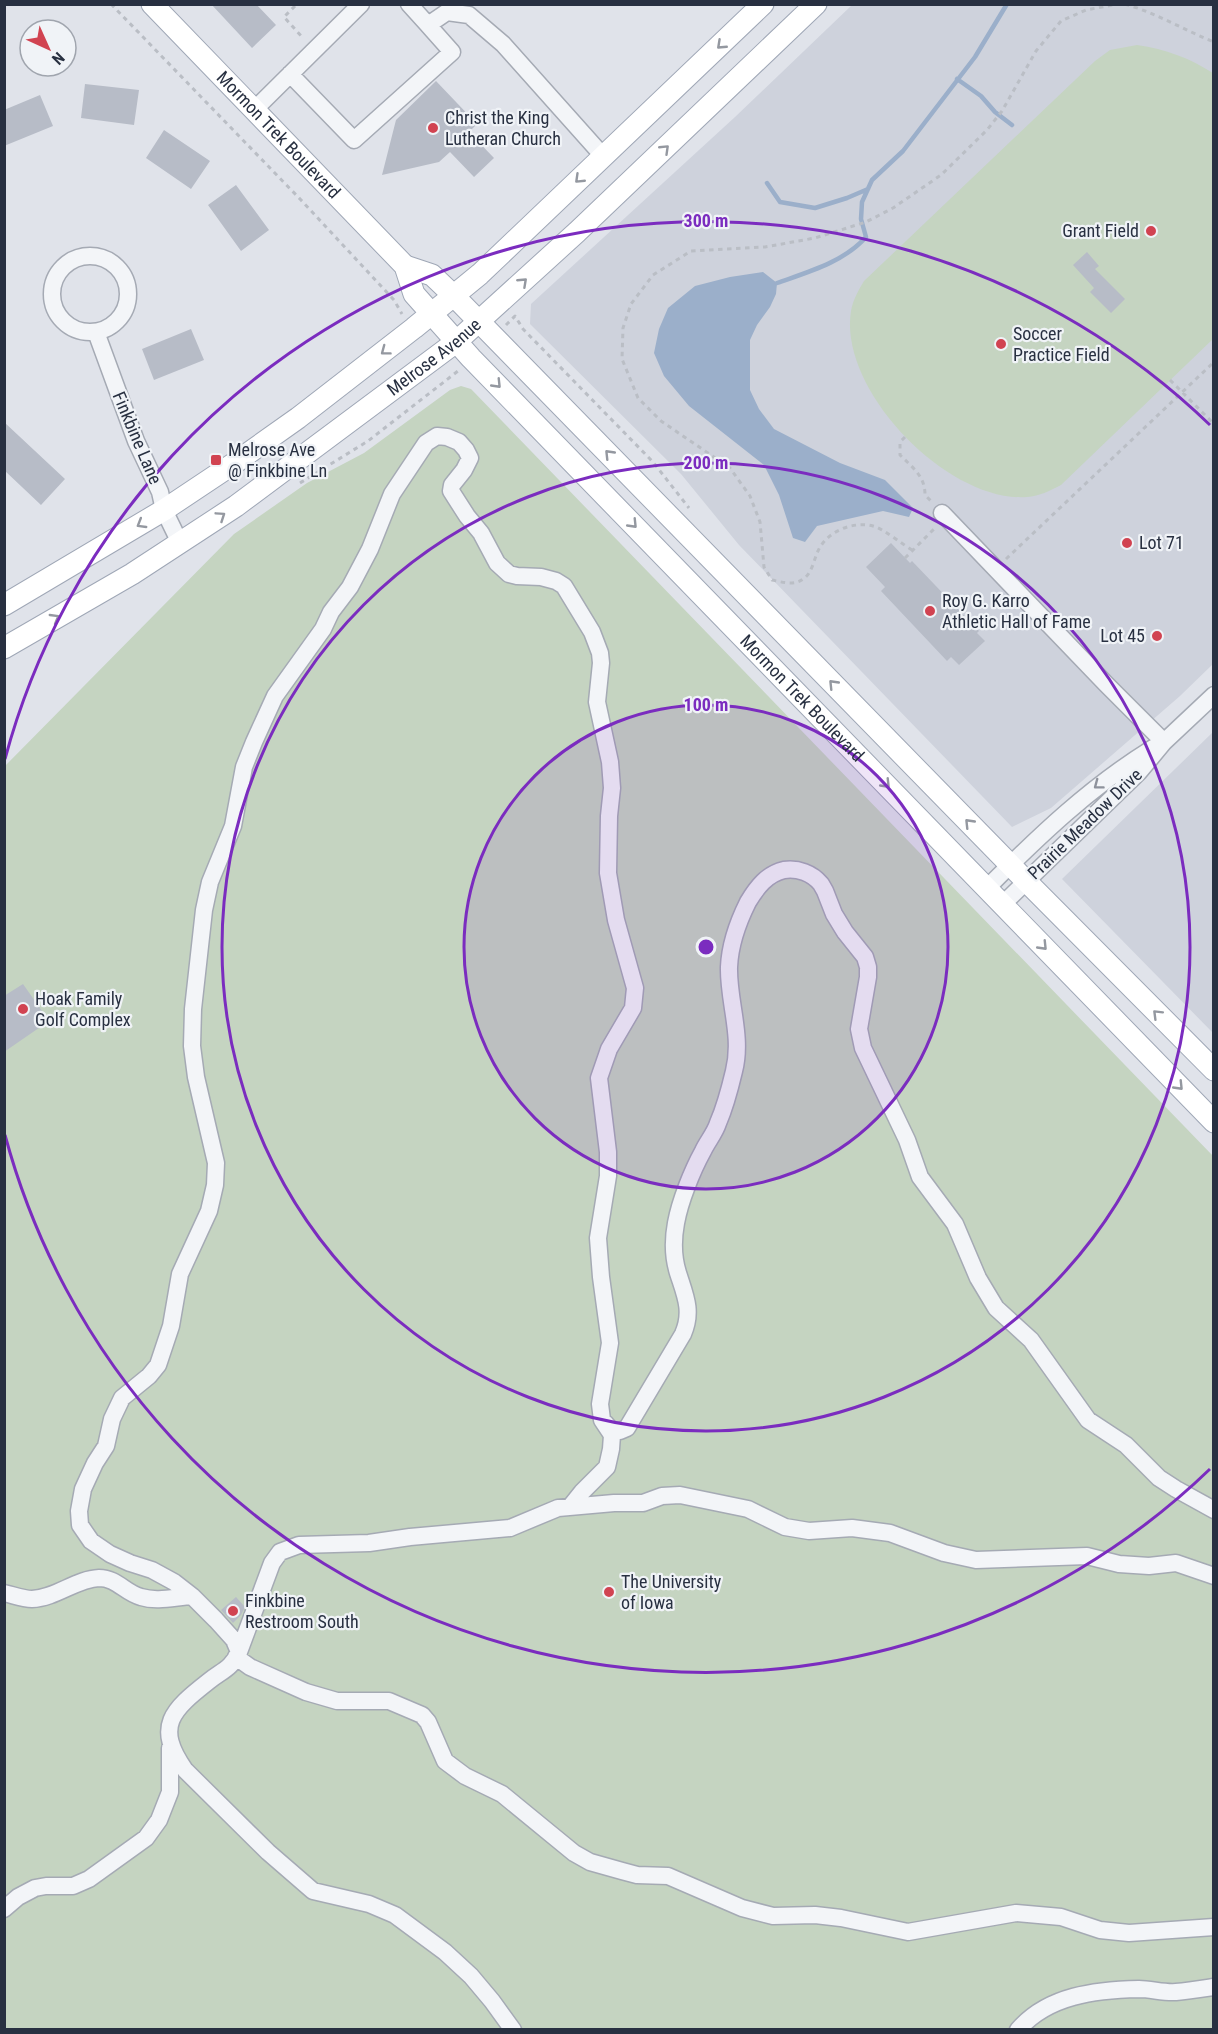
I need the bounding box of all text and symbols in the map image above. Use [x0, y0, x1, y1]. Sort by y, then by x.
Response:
north arrow [18, 18, 78, 78]
one-way arrow [717, 38, 727, 49]
text: N [48, 48, 68, 68]
street label: Mormon Trek Boulevard [213, 67, 345, 202]
place label: Christ the King Lutheran Church [445, 107, 561, 149]
marker: Christ the King Lutheran Church [426, 121, 440, 135]
one-way arrow [658, 145, 669, 156]
one-way arrow [576, 172, 586, 183]
text: 300 m [684, 210, 728, 231]
place label: Grant Field [1062, 220, 1139, 241]
marker: Grant Field [1144, 224, 1158, 238]
one-way arrow [516, 278, 526, 289]
street label: Melrose Avenue [383, 314, 485, 400]
place label: Soccer Practice Field [1013, 323, 1110, 365]
marker: Soccer Practice Field [994, 337, 1008, 351]
one-way arrow [381, 343, 392, 354]
one-way arrow [489, 376, 500, 387]
street label: Finkbine Lane [109, 388, 166, 487]
place label: Melrose Ave @ Finkbine Ln [228, 439, 327, 481]
one-way arrow [605, 451, 616, 462]
text: 200 m [684, 452, 728, 473]
marker: Melrose Ave @ Finkbine Ln [209, 453, 223, 467]
one-way arrow [214, 512, 225, 523]
one-way arrow [625, 516, 636, 527]
one-way arrow [137, 517, 147, 529]
place label: Lot 71 [1139, 532, 1184, 553]
marker: Lot 71 [1120, 536, 1134, 550]
place label: Roy G. Karro Athletic Hall of Fame [942, 590, 1091, 632]
marker: Roy G. Karro Athletic Hall of Fame [923, 604, 937, 618]
one-way arrow [49, 614, 59, 626]
place label: Lot 45 [1100, 625, 1145, 646]
marker: Lot 45 [1150, 629, 1164, 643]
street label: Mormon Trek Boulevard [736, 630, 869, 766]
one-way arrow [829, 680, 840, 690]
text: 100 m [684, 694, 728, 715]
street label: Prairie Meadow Drive [1023, 764, 1146, 883]
one-way arrow [878, 776, 889, 787]
one-way arrow [1093, 778, 1104, 789]
one-way arrow [966, 820, 977, 831]
centre of rings [696, 937, 716, 957]
one-way arrow [1036, 939, 1047, 950]
place label: Hoak Family Golf Complex [35, 988, 131, 1030]
marker: Hoak Family Golf Complex [16, 1002, 30, 1016]
one-way arrow [1154, 1010, 1165, 1021]
one-way arrow [1172, 1080, 1183, 1090]
place label: The University of Iowa [621, 1571, 722, 1613]
marker: The University of Iowa [602, 1585, 616, 1599]
place label: Finkbine Restroom South [245, 1590, 359, 1632]
marker: Finkbine Restroom South [226, 1604, 240, 1618]

